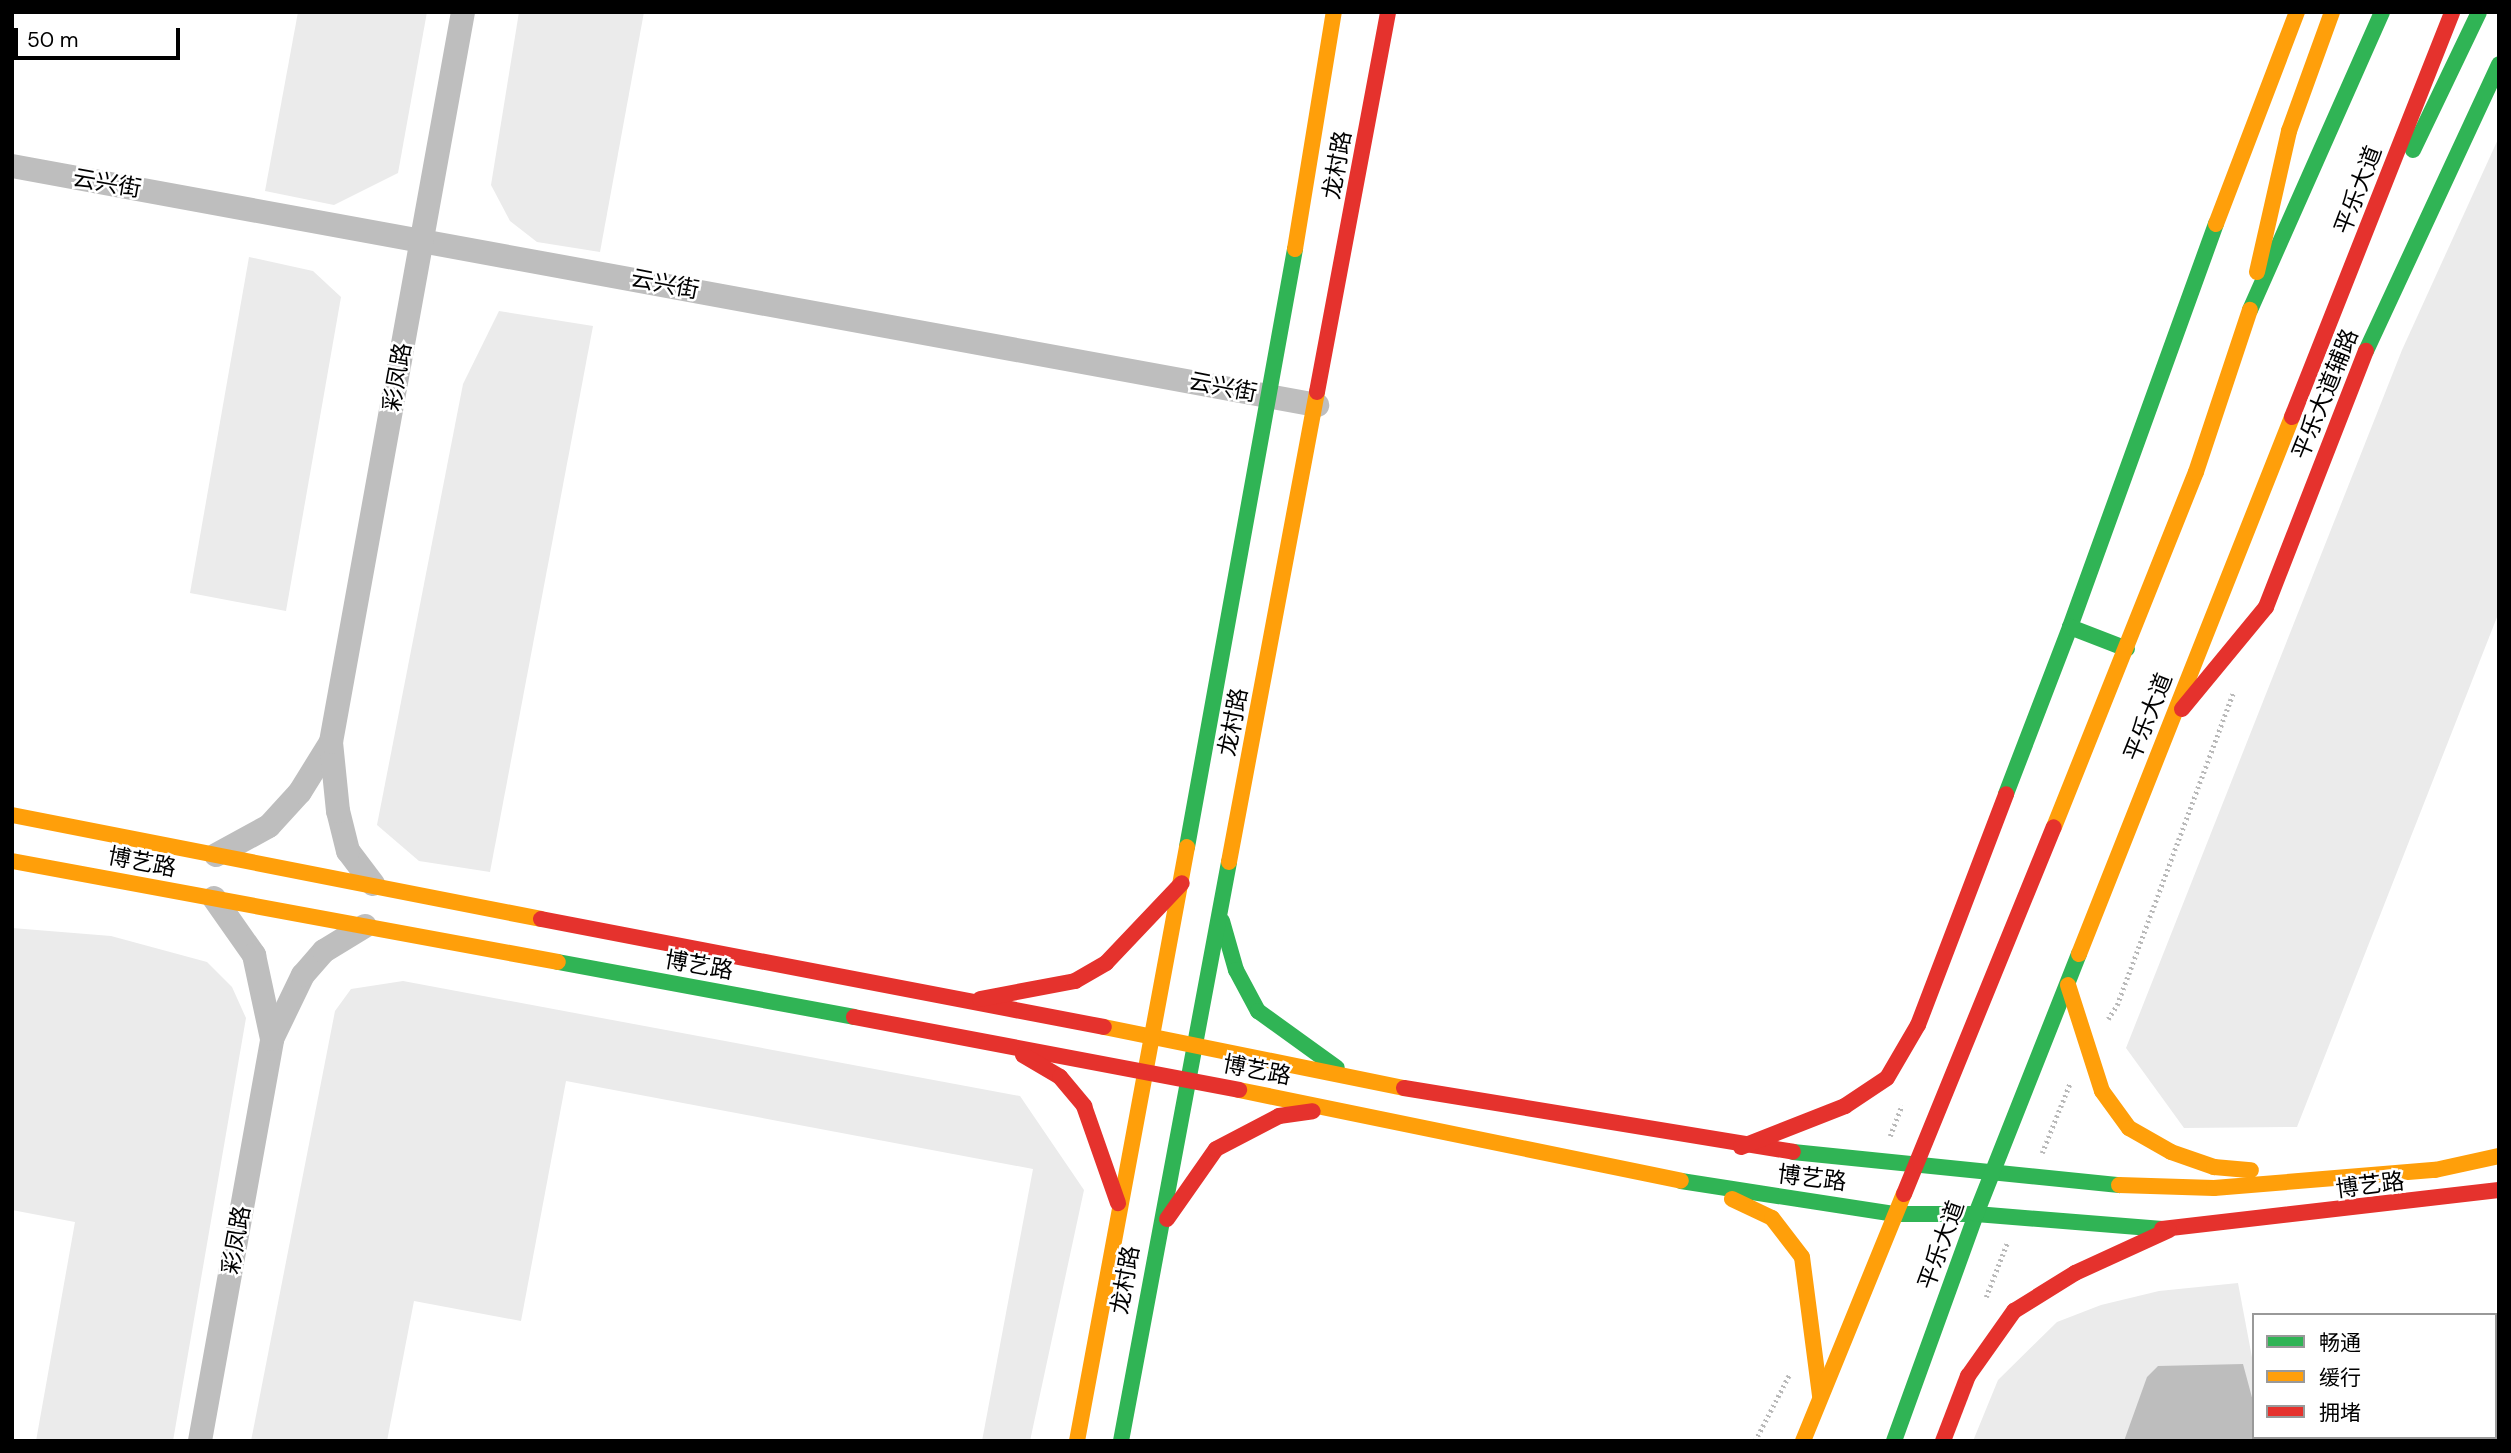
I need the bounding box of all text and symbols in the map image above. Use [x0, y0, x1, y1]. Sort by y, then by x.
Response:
scale bar [18, 14, 184, 58]
text: 50 m [27, 26, 78, 54]
street label: 龙村路 [1317, 129, 1357, 201]
street label: 平乐大道 [2329, 142, 2387, 238]
street label: 云兴街 [71, 163, 143, 203]
street label: 云兴街 [629, 264, 701, 304]
street label: 平乐大道辅路 [2286, 325, 2364, 463]
street label: 彩凤路 [377, 341, 417, 413]
street label: 云兴街 [1187, 367, 1259, 407]
street label: 平乐大道 [2118, 669, 2178, 765]
street label: 龙村路 [1213, 686, 1253, 758]
street label: 博艺路 [106, 842, 178, 882]
street label: 博艺路 [663, 945, 735, 985]
street label: 博艺路 [1221, 1050, 1293, 1090]
street label: 博艺路 [1776, 1160, 1848, 1196]
street label: 博艺路 [2334, 1167, 2406, 1203]
street label: 平乐大道 [1912, 1197, 1970, 1293]
street label: 彩凤路 [216, 1204, 256, 1276]
street label: 龙村路 [1105, 1244, 1145, 1316]
legend [2252, 1313, 2497, 1439]
text: 畅通 [2319, 1329, 2361, 1357]
text: 缓行 [2319, 1364, 2361, 1392]
text: 拥堵 [2319, 1399, 2361, 1427]

